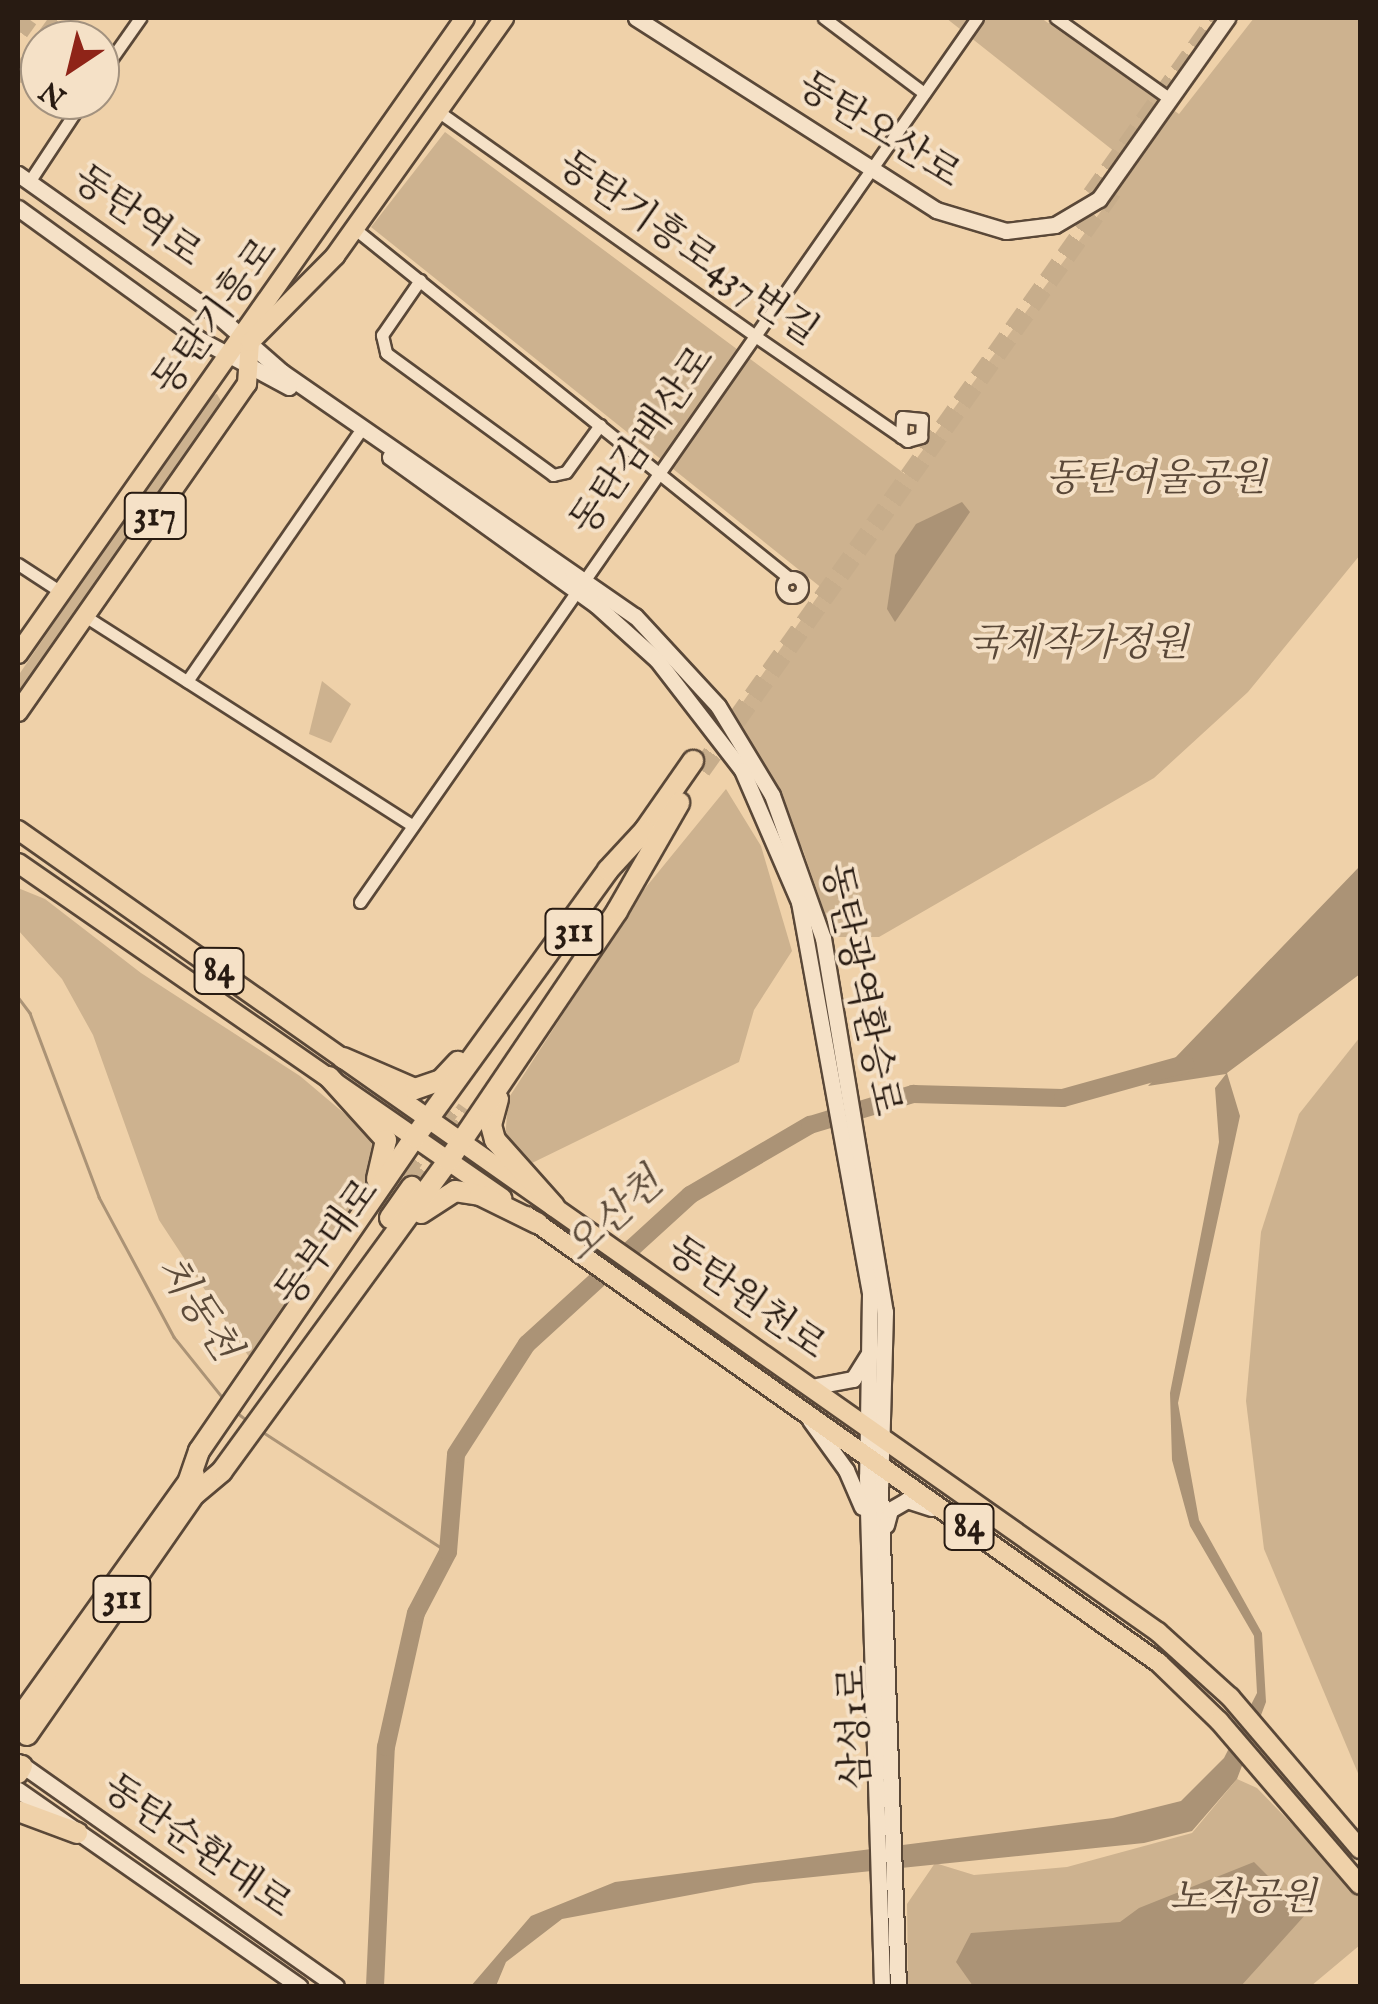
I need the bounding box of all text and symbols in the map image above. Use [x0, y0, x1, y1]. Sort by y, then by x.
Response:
north arrow [20, 20, 120, 120]
street label: 동탄오산로 [788, 64, 968, 200]
text: N [34, 72, 74, 115]
street label: 동탄기흥로437번길 [548, 143, 826, 357]
street label: 동탄역로 [63, 157, 209, 279]
street label: 동탄기흥로 [145, 230, 289, 406]
street label: 동탄감배산로 [562, 339, 726, 545]
park label: 동탄여울공원 [1046, 458, 1266, 504]
road number: 317 [122, 486, 188, 546]
park label: 국제작가정원 [968, 623, 1188, 669]
street label: 동탄광역환승로 [810, 860, 908, 1120]
road number: 311 [544, 902, 604, 962]
road number: 84 [192, 941, 246, 1001]
water label: 오산천 [556, 1160, 674, 1274]
street label: 동부대로 [267, 1171, 391, 1317]
street label: 동탄원천로 [657, 1229, 833, 1371]
water label: 치동천 [144, 1247, 248, 1371]
road number: 84 [942, 1497, 996, 1557]
road number: 311 [92, 1569, 152, 1629]
street label: 삼성1로 [832, 1664, 882, 1790]
street label: 동탄순환대로 [93, 1766, 299, 1930]
park label: 노작공원 [1170, 1877, 1316, 1923]

